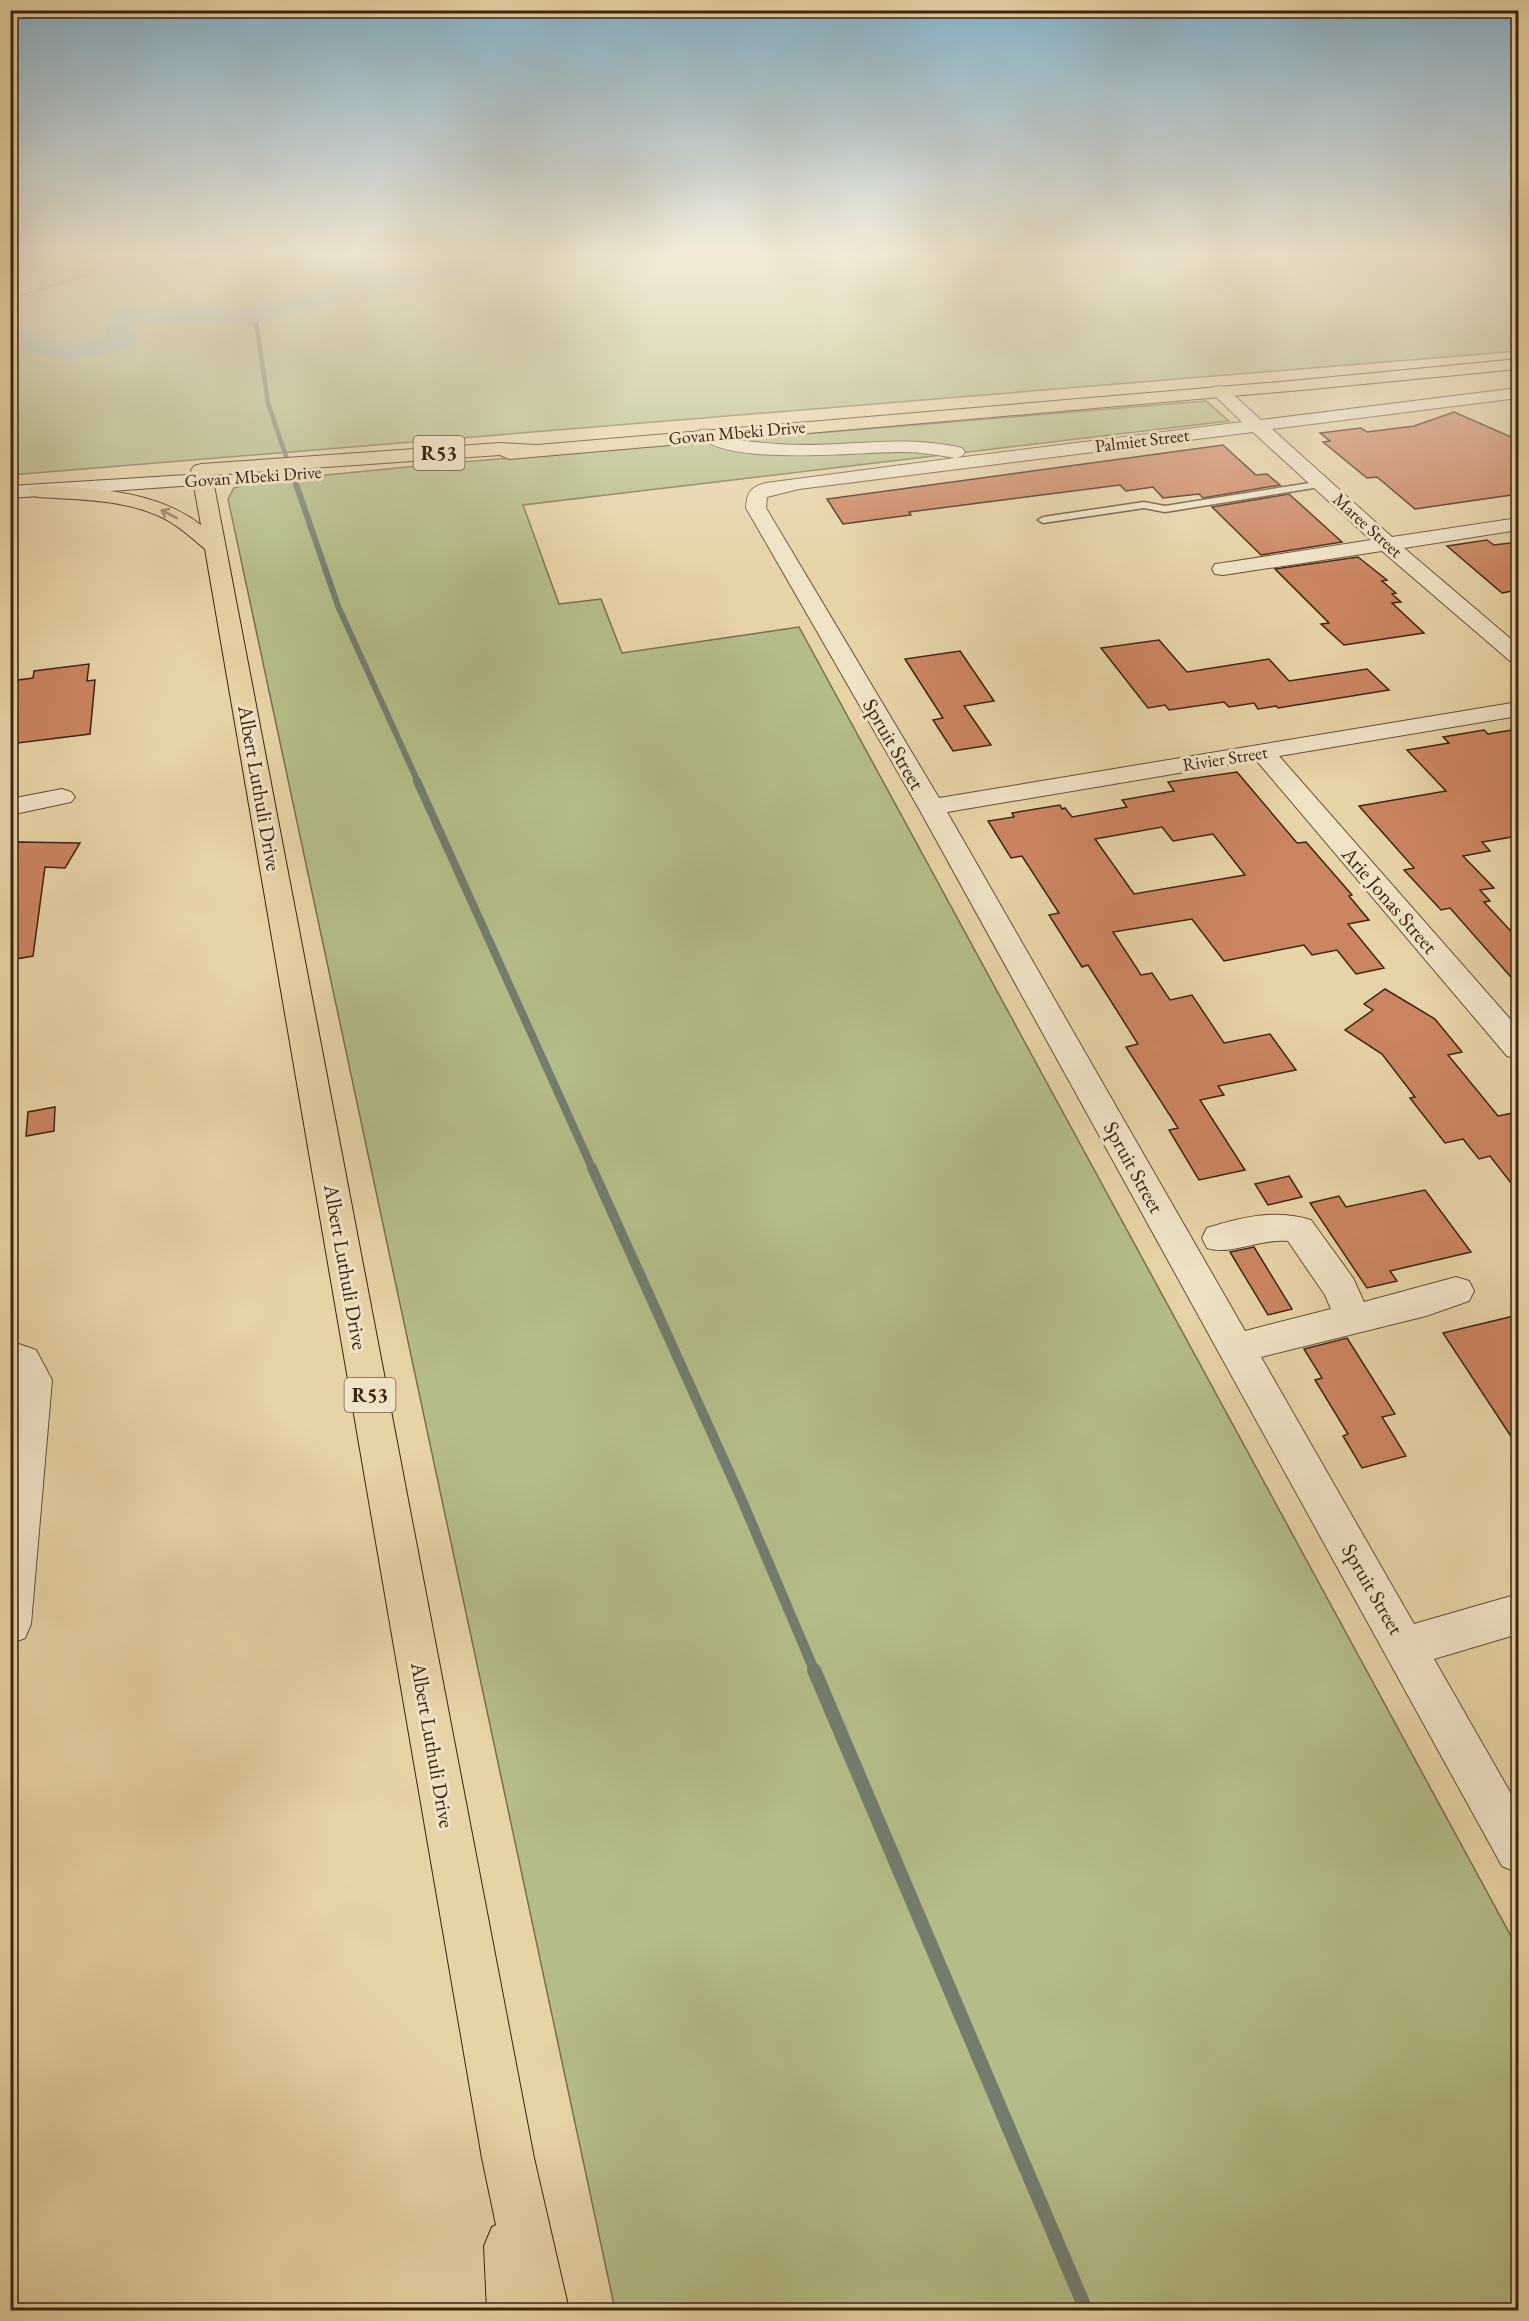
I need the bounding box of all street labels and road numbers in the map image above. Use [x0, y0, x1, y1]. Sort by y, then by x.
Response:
street label: Govan Mbeki Drive [668, 415, 806, 449]
street label: Palmiet Street [1094, 423, 1191, 457]
road number: R53 [414, 436, 464, 470]
street label: Govan Mbeki Drive [184, 460, 322, 492]
street label: Maree Street [1328, 488, 1408, 563]
street label: Spruit Street [857, 694, 931, 795]
street label: Albert Luthuli Drive [232, 702, 288, 873]
street label: Rivier Street [1181, 740, 1269, 776]
street label: Arie Jonas Street [1335, 840, 1444, 959]
street label: Spruit Street [1098, 1116, 1170, 1218]
street label: Albert Luthuli Drive [318, 1181, 374, 1352]
road number: R53 [344, 1378, 395, 1412]
street label: Spruit Street [1336, 1539, 1410, 1640]
street label: Albert Luthuli Drive [405, 1659, 461, 1830]

